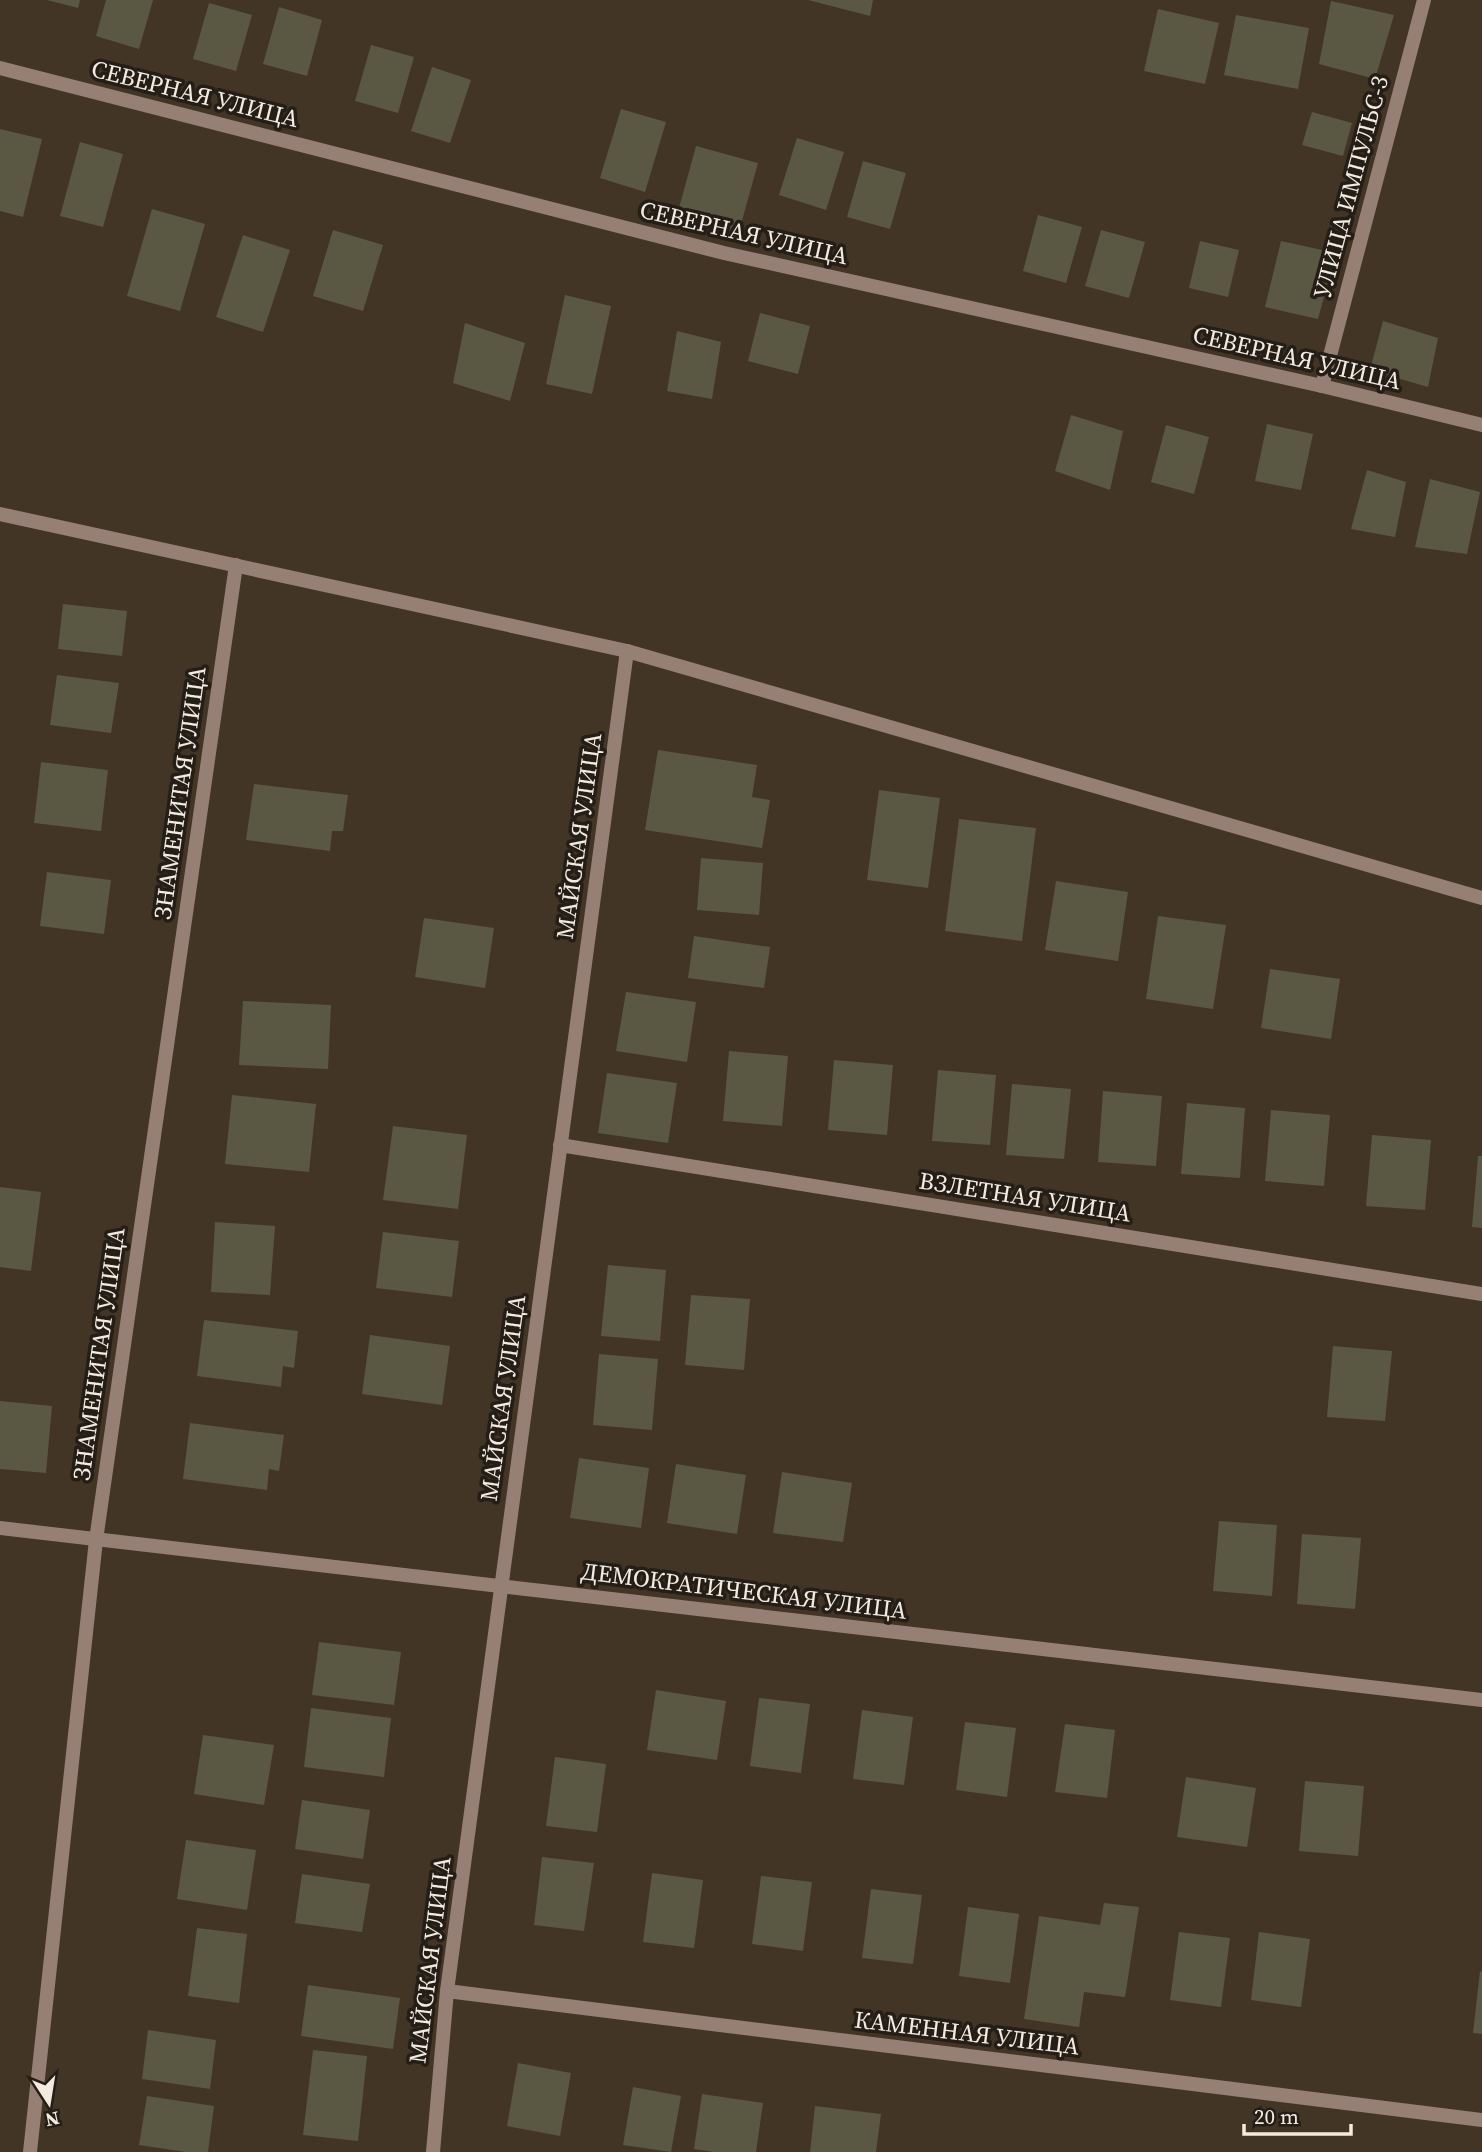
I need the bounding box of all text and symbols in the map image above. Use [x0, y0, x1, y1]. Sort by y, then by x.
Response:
street label: СЕВЕРНАЯ УЛИЦА [88, 52, 302, 135]
street label: УЛИЦА ИМПУЛЬС-3 [1305, 72, 1396, 302]
street label: СЕВЕРНАЯ УЛИЦА [637, 193, 851, 273]
street label: СЕВЕРНАЯ УЛИЦА [1190, 318, 1404, 398]
street label: ЗНАМЕНИТАЯ УЛИЦА [145, 664, 214, 922]
street label: МАЙСКАЯ УЛИЦА [548, 731, 609, 941]
street label: ВЗЛЕТНАЯ УЛИЦА [917, 1163, 1133, 1230]
street label: ЗНАМЕНИТАЯ УЛИЦА [64, 1225, 133, 1483]
street label: МАЙСКАЯ УЛИЦА [472, 1293, 533, 1503]
street label: ДЕМОКРАТИЧЕСКАЯ УЛИЦА [579, 1554, 909, 1627]
street label: МАЙСКАЯ УЛИЦА [400, 1855, 459, 2065]
street label: КАМЕННАЯ УЛИЦА [853, 2002, 1082, 2063]
north arrow [14, 2068, 84, 2138]
scale bar [1244, 2092, 1351, 2136]
text: 20 m [1254, 2102, 1299, 2131]
text: N [43, 2105, 62, 2134]

